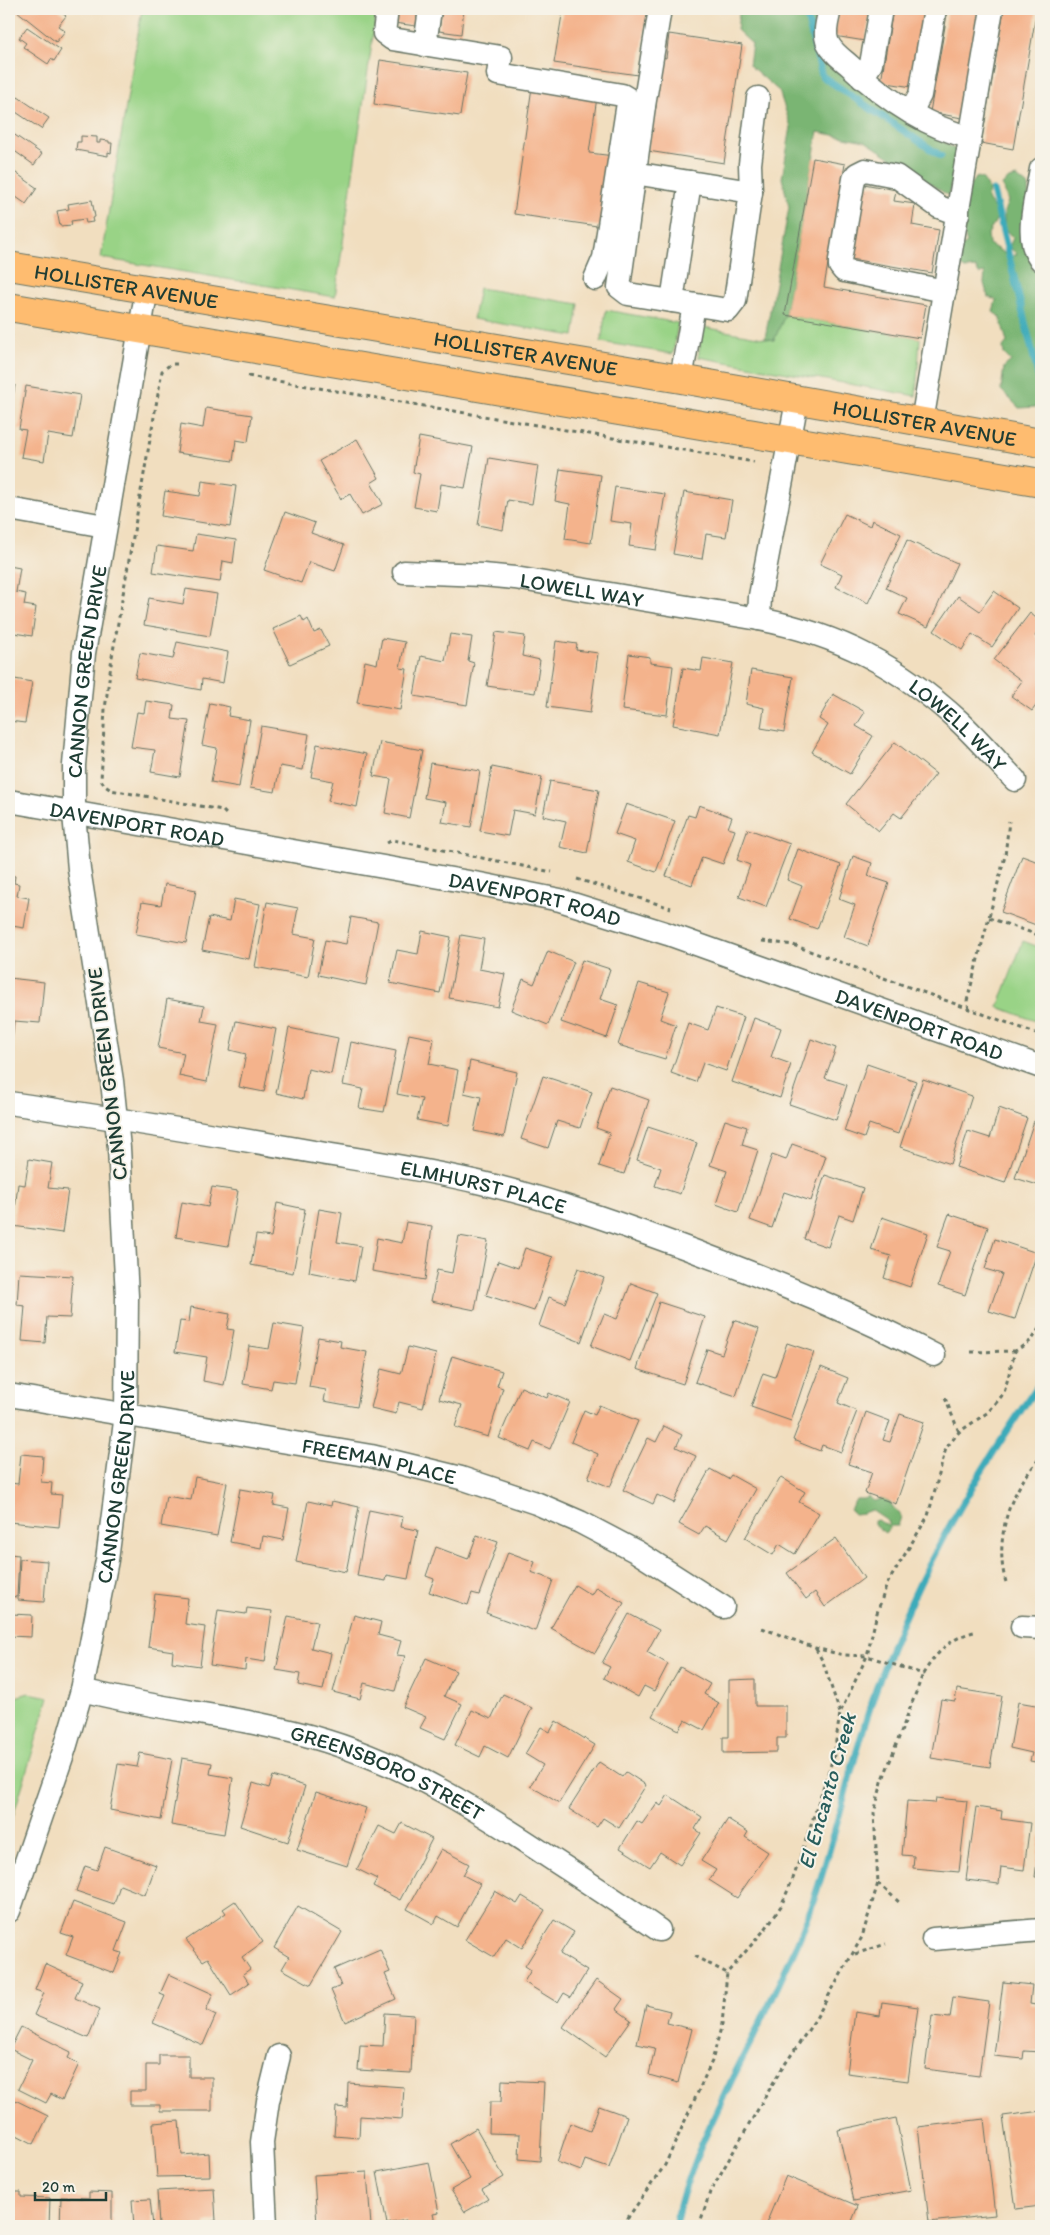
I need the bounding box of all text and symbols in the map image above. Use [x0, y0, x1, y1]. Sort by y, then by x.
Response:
street label: HOLLISTER AVENUE [33, 258, 220, 313]
street label: HOLLISTER AVENUE [432, 325, 619, 381]
street label: HOLLISTER AVENUE [831, 394, 1018, 451]
street label: CANNON GREEN DRIVE [62, 563, 111, 778]
street label: LOWELL WAY [518, 567, 645, 612]
street label: LOWELL WAY [905, 673, 1013, 776]
street label: DAVENPORT ROAD [48, 796, 226, 851]
street label: DAVENPORT ROAD [447, 866, 624, 931]
street label: CANNON GREEN DRIVE [82, 966, 132, 1182]
street label: DAVENPORT ROAD [832, 982, 1007, 1065]
street label: ELMHURST PLACE [399, 1154, 570, 1218]
street label: CANNON GREEN DRIVE [90, 1370, 139, 1585]
street label: FREEMAN PLACE [300, 1432, 459, 1489]
water label: El Encanto Creek [792, 1708, 863, 1872]
street label: GREENSBORO STREET [288, 1719, 489, 1825]
scale bar [35, 2170, 106, 2202]
text: 20 m [42, 2178, 76, 2196]

